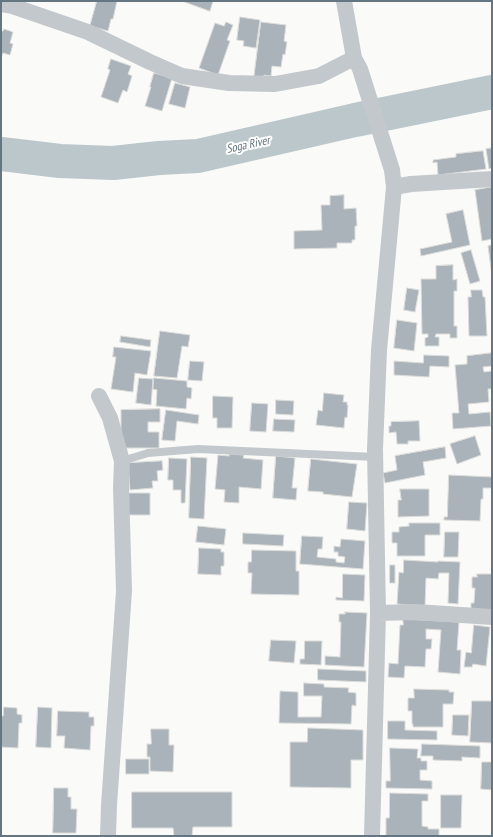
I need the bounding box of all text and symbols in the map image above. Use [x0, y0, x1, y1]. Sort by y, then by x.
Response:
water label: Soga River [225, 133, 271, 157]

